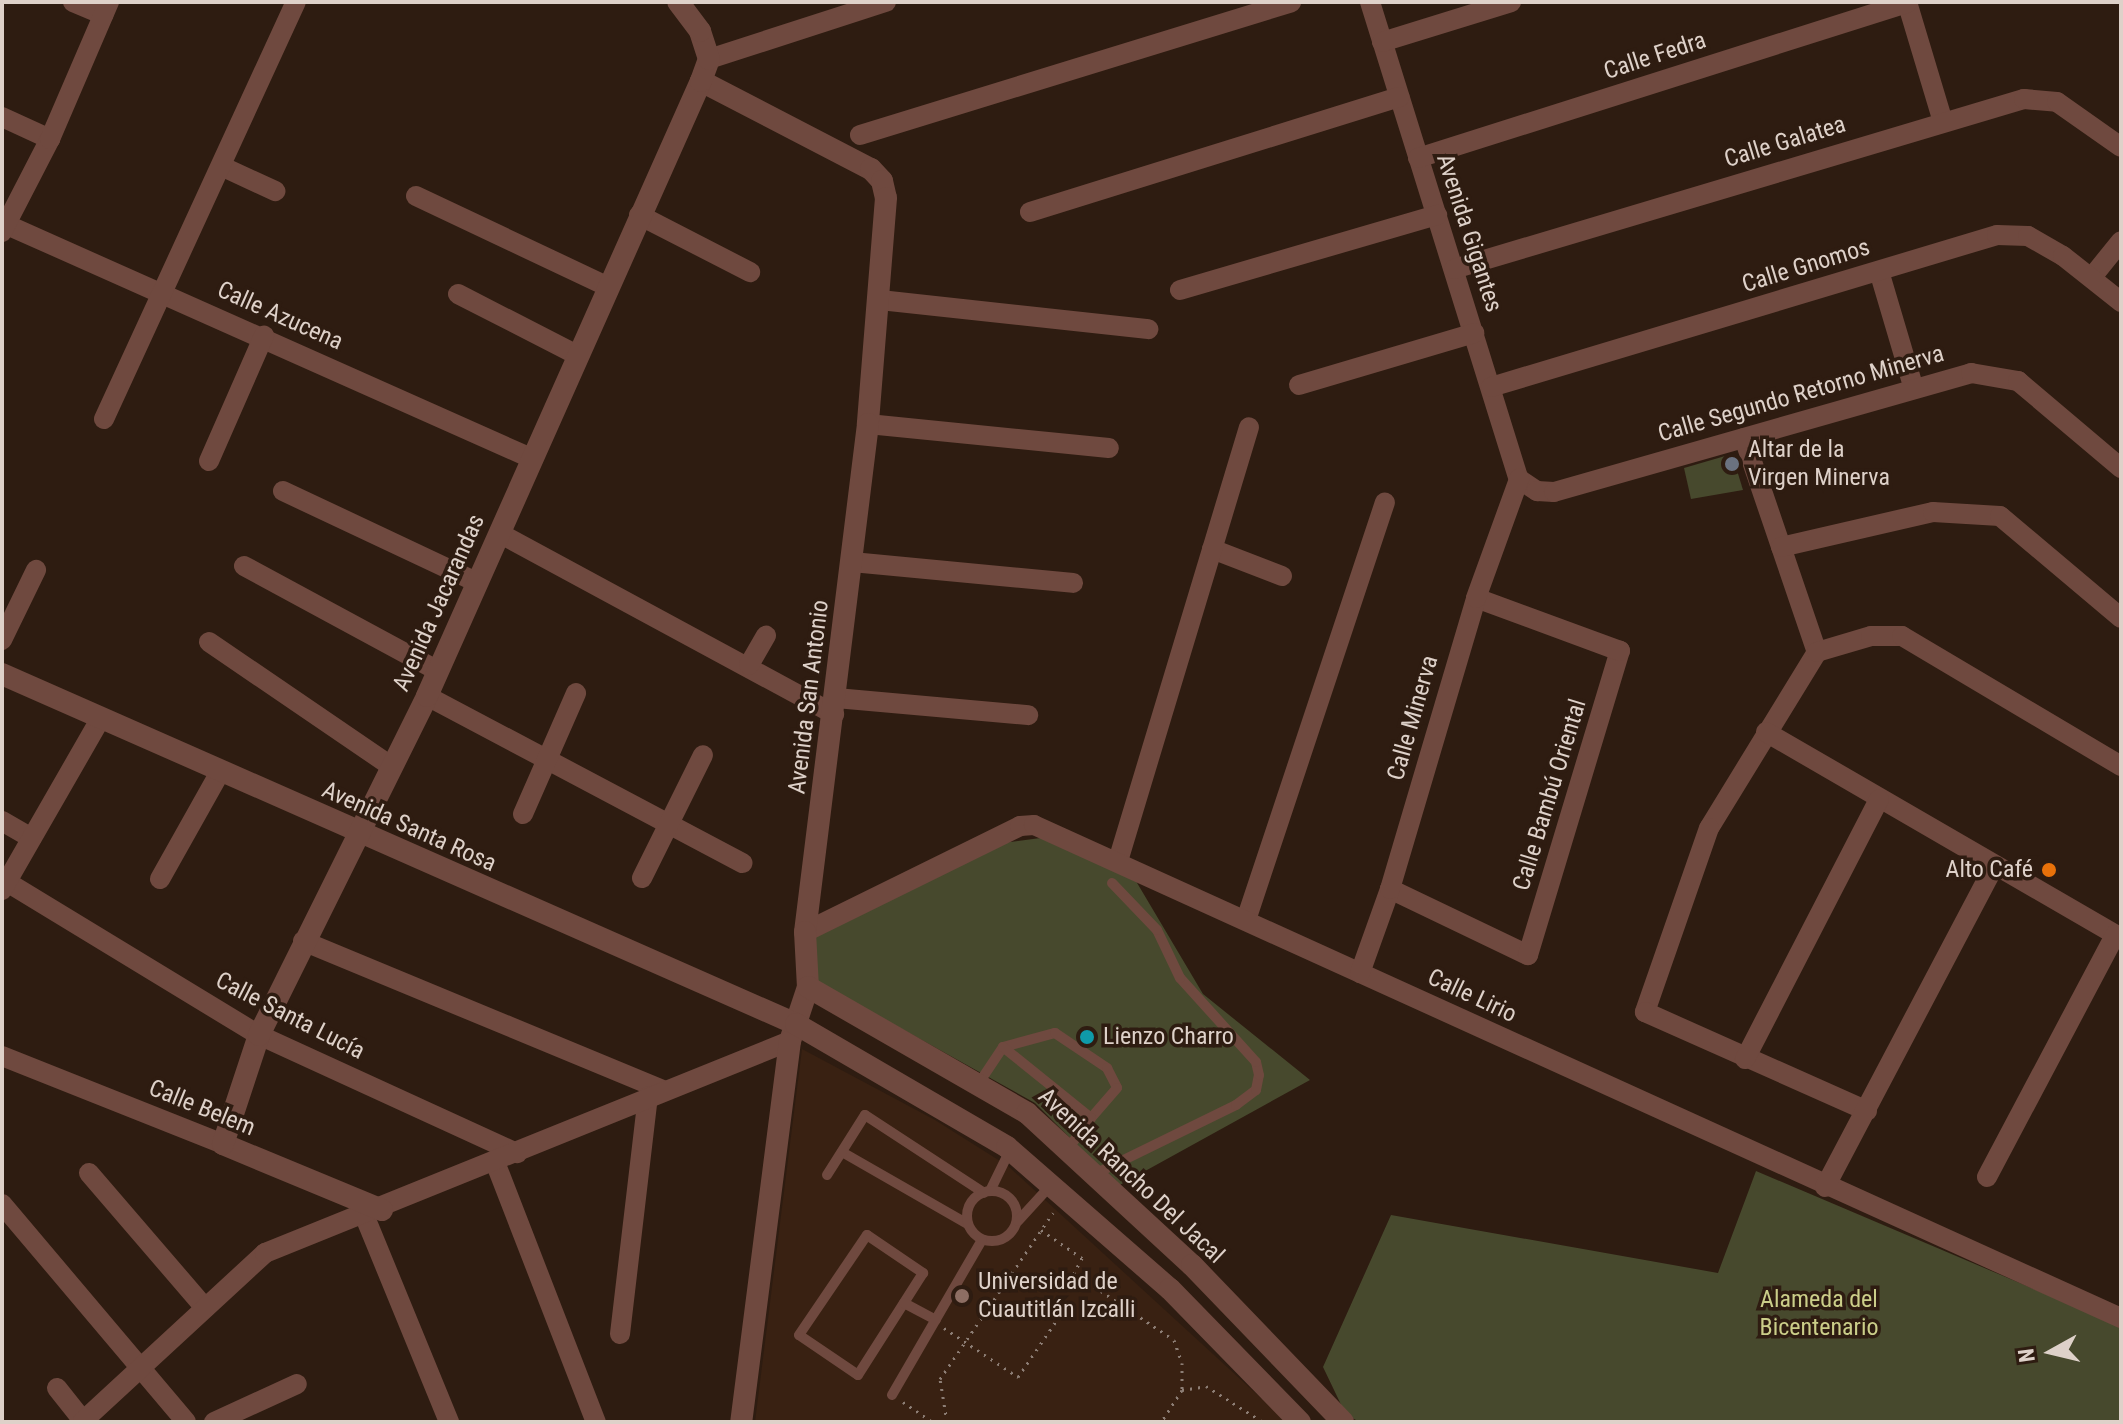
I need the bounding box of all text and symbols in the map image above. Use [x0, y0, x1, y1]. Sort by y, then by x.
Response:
street label: Calle Fedra [1600, 26, 1710, 86]
street label: Calle Galatea [1721, 110, 1849, 174]
street label: Avenida Gigantes [1430, 150, 1508, 316]
street label: Calle Gnomos [1739, 233, 1873, 299]
street label: Calle Azucena [213, 276, 347, 356]
street label: Calle Segundo Retorno Minerva [1655, 339, 1947, 449]
place label: Altar de la Virgen Minerva [1748, 436, 1890, 492]
marker: Altar de la Virgen Minerva [1723, 455, 1741, 473]
street label: Avenida Jacarandas [387, 510, 491, 696]
street label: Avenida San Antonio [783, 598, 835, 796]
street label: Calle Minerva [1381, 652, 1445, 784]
street label: Calle Bambú Oriental [1507, 696, 1593, 894]
street label: Avenida Santa Rosa [317, 776, 501, 878]
place label: Alto Café [1946, 856, 2033, 884]
marker: Alto Café [2040, 861, 2058, 879]
street label: Calle Lirio [1423, 963, 1521, 1029]
street label: Calle Santa Lucía [211, 966, 369, 1066]
place label: Lienzo Charro [1103, 1023, 1234, 1051]
marker: Lienzo Charro [1078, 1028, 1096, 1046]
street label: Calle Belem [145, 1074, 259, 1142]
street label: Avenida Rancho Del Jacal [1032, 1082, 1230, 1270]
place label: Universidad de Cuautitlán Izcalli [978, 1268, 1136, 1324]
park label: Alameda del Bicentenario [1760, 1286, 1878, 1342]
marker: Universidad de Cuautitlán Izcalli [953, 1287, 971, 1305]
north arrow [2011, 1312, 2091, 1392]
text: N [2013, 1347, 2040, 1364]

